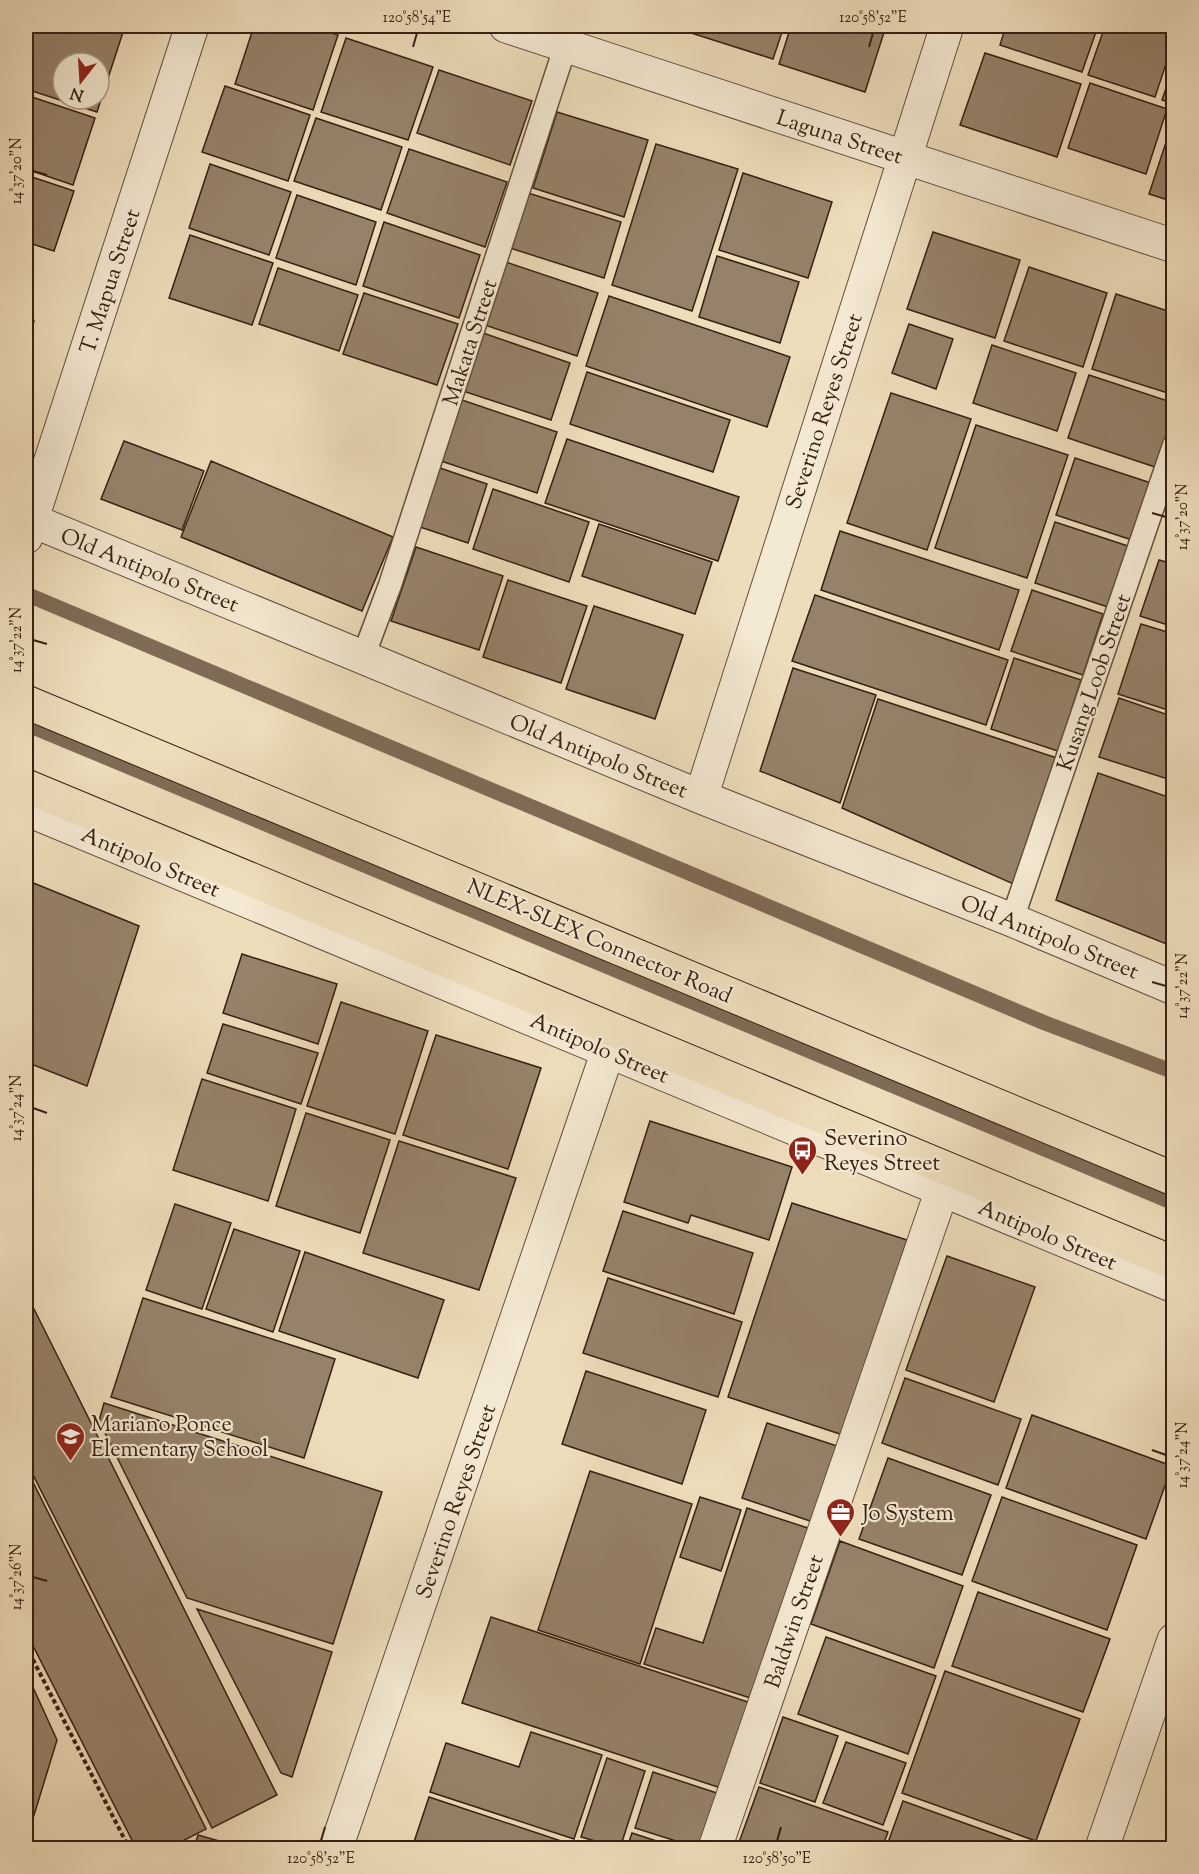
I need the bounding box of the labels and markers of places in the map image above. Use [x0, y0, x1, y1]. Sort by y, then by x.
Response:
place label: Severino Reyes Street [824, 1124, 940, 1181]
bus stop icon: Severino Reyes Street [787, 1134, 819, 1176]
place label: Mariano Ponce Elementary School [91, 1410, 268, 1467]
school or university icon: Mariano Ponce Elementary School [54, 1420, 86, 1462]
office icon: Jo System [825, 1496, 857, 1538]
place label: Jo System [861, 1499, 954, 1531]

